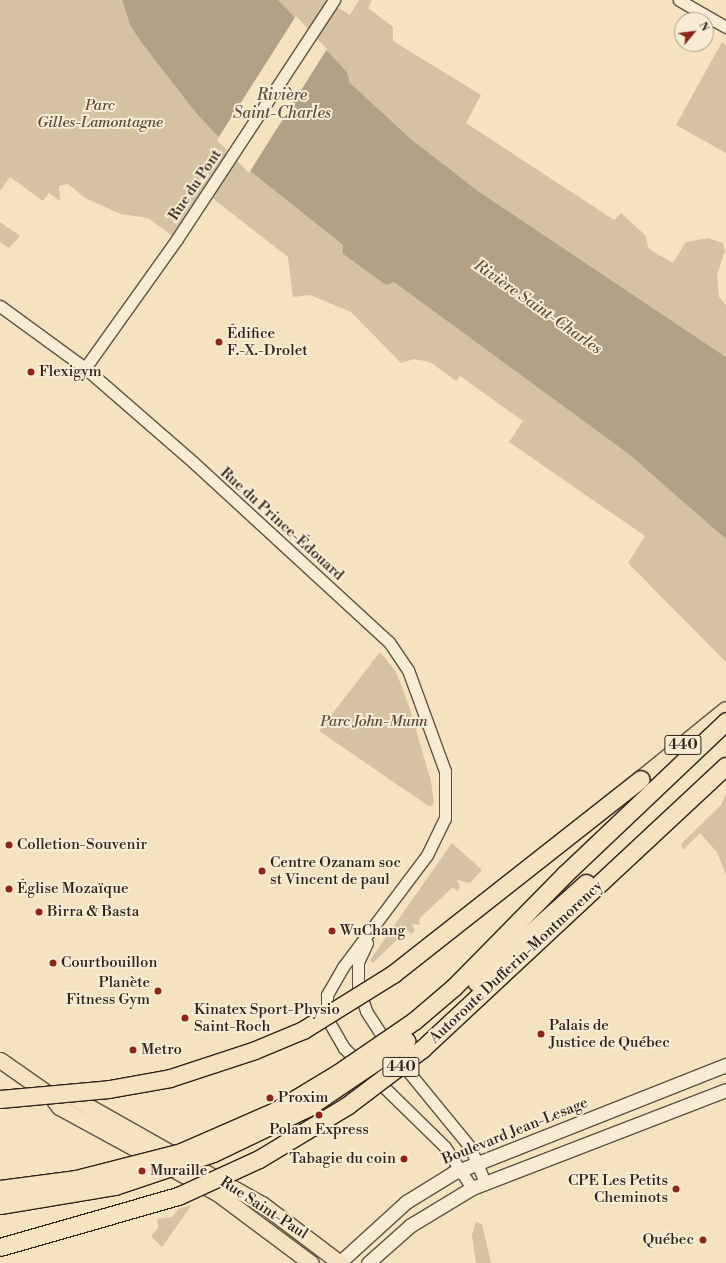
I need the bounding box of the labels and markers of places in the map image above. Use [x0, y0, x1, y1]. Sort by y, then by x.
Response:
place label: Édifice F.-X.-Drolet [227, 324, 308, 359]
marker: Édifice F.-X.-Drolet [214, 337, 224, 347]
place label: Flexigym [39, 363, 102, 381]
marker: Flexigym [26, 367, 36, 377]
place label: Colletion-Souvenir [17, 836, 147, 854]
marker: Colletion-Souvenir [4, 840, 14, 850]
place label: Centre Ozanam soc st Vincent de paul [270, 853, 401, 888]
marker: Centre Ozanam soc st Vincent de paul [257, 866, 267, 876]
place label: Église Mozaïque [17, 880, 129, 898]
marker: Église Mozaïque [4, 884, 14, 894]
place label: Birra & Basta [47, 903, 139, 921]
marker: Birra & Basta [34, 907, 44, 917]
place label: WuChang [340, 922, 405, 940]
marker: WuChang [327, 926, 337, 936]
place label: Courtbouillon [61, 954, 157, 972]
marker: Courtbouillon [48, 958, 58, 968]
place label: Planète Fitness Gym [66, 973, 150, 1008]
marker: Planète Fitness Gym [153, 986, 163, 996]
place label: Kinatex Sport-Physio Saint-Roch [194, 1000, 340, 1035]
marker: Kinatex Sport-Physio Saint-Roch [179, 1012, 191, 1024]
place label: Palais de Justice de Québec [549, 1016, 670, 1051]
marker: Palais de Justice de Québec [536, 1029, 546, 1039]
place label: Metro [141, 1041, 182, 1059]
marker: Metro [128, 1045, 138, 1055]
place label: Proxim [278, 1089, 328, 1107]
marker: Proxim [265, 1093, 275, 1103]
marker: Polam Express [314, 1110, 324, 1120]
place label: Polam Express [269, 1121, 369, 1139]
place label: Tabagie du coin [289, 1150, 396, 1168]
marker: Tabagie du coin [399, 1154, 409, 1164]
place label: Muraille [150, 1162, 207, 1180]
marker: Muraille [137, 1166, 147, 1176]
place label: CPE Les Petits Cheminots [568, 1171, 668, 1206]
marker: CPE Les Petits Cheminots [671, 1184, 681, 1194]
place label: Québec [642, 1231, 694, 1249]
marker: Québec [697, 1234, 709, 1246]

